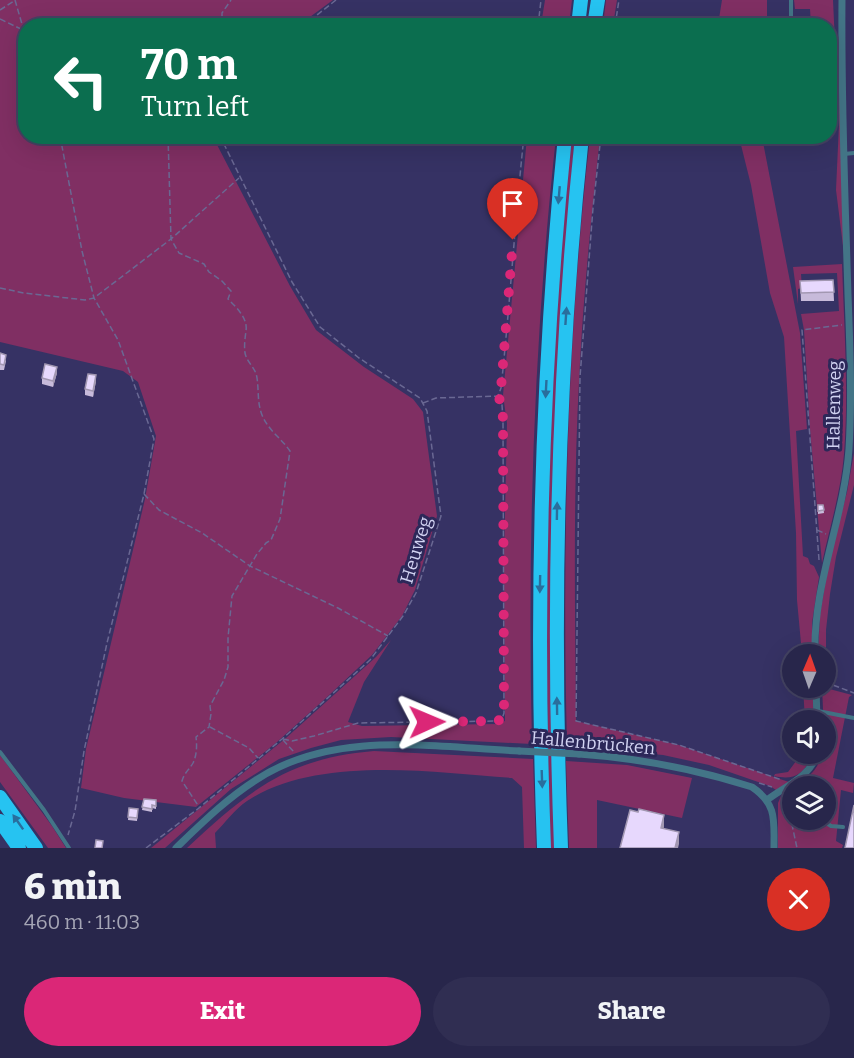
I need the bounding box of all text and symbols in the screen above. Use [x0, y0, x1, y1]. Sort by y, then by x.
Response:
text: 70 m [141, 40, 237, 90]
icon: left [42, 42, 120, 120]
text: Turn left [141, 91, 249, 123]
pin [487, 178, 538, 240]
one-way arrow [555, 185, 564, 204]
icon: arrive [496, 187, 529, 220]
one-way arrow [562, 306, 571, 325]
street label: Hallenweg [822, 360, 846, 450]
one-way arrow [541, 380, 550, 399]
one-way arrow [552, 501, 562, 520]
street label: Heuweg [395, 514, 437, 586]
one-way arrow [535, 575, 545, 594]
north arrow [782, 644, 836, 698]
map controls [782, 644, 836, 830]
position arrow [395, 690, 459, 754]
one-way arrow [552, 696, 561, 715]
button: sound [782, 710, 836, 764]
street label: Hallenbrücken [530, 727, 657, 759]
one-way arrow [537, 770, 546, 789]
button: layers [782, 776, 836, 830]
one-way arrow [12, 815, 24, 831]
text: 6 min [24, 865, 121, 909]
button: close [767, 868, 830, 931]
text: 460 m · 11:03 [24, 910, 140, 934]
button: Exit [24, 977, 421, 1046]
button: Share [433, 977, 830, 1046]

